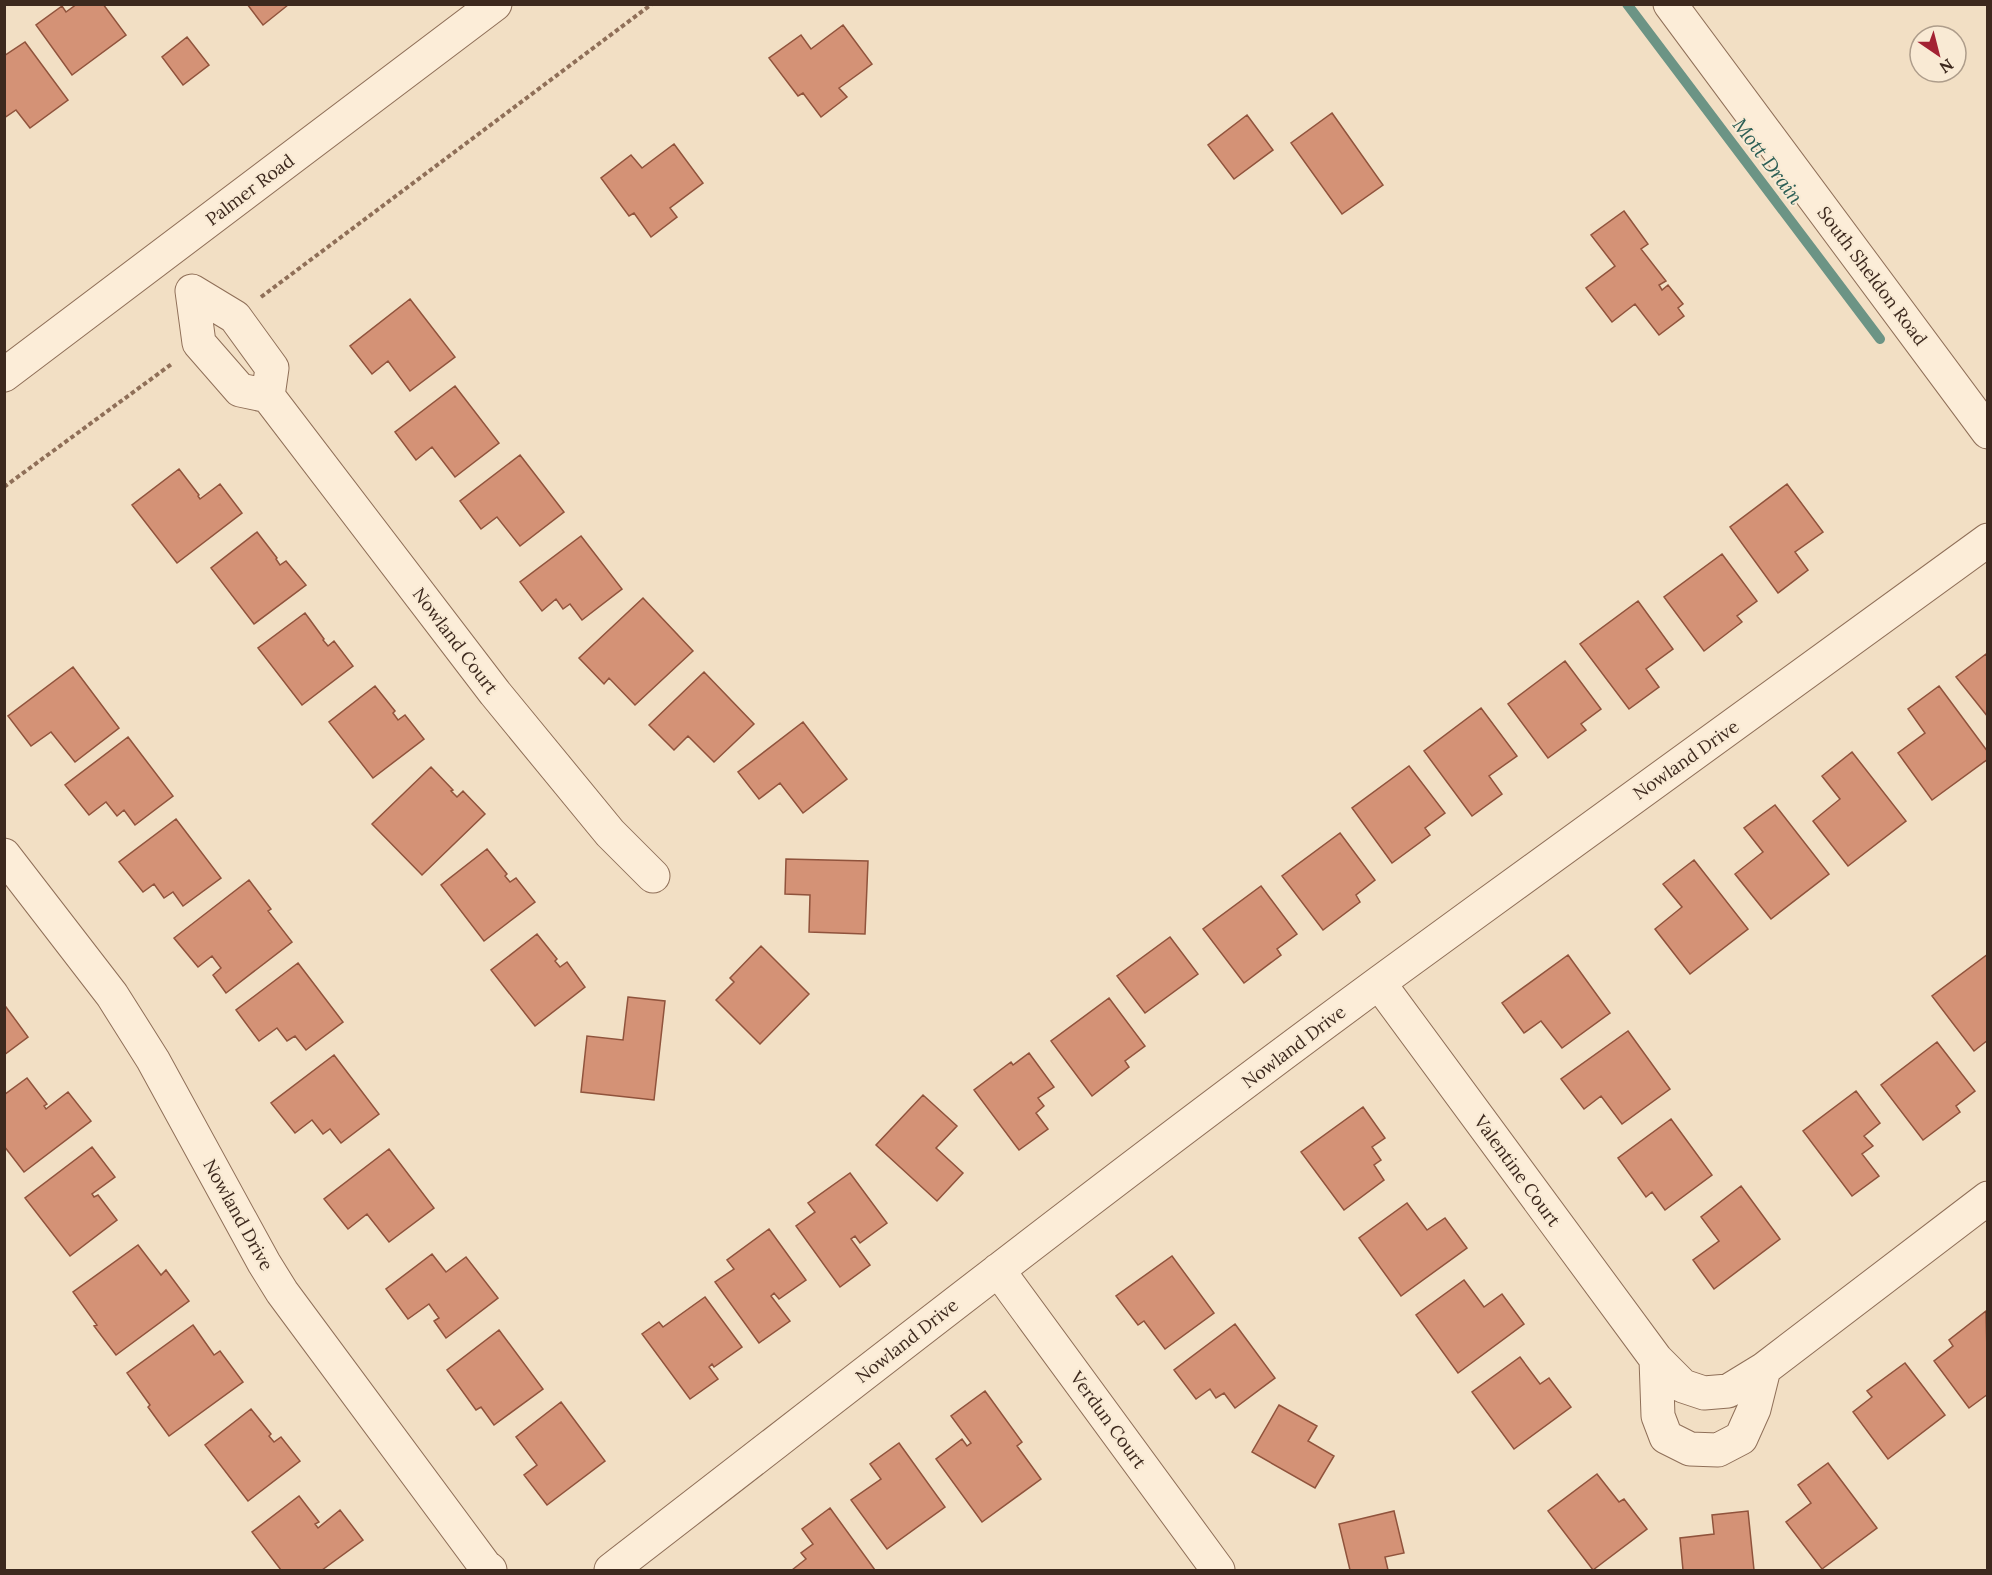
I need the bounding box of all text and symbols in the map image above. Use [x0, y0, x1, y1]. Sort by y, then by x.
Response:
north arrow [1908, 24, 1968, 84]
text: N [1936, 55, 1957, 78]
water label: Mott Drain [1728, 113, 1809, 209]
street label: Palmer Road [201, 149, 299, 230]
street label: South Sheldon Road [1813, 202, 1932, 350]
street label: Nowland Court [408, 583, 503, 699]
street label: Nowland Drive [1628, 714, 1743, 805]
street label: Nowland Drive [1237, 1000, 1350, 1093]
street label: Valentine Court [1469, 1110, 1566, 1231]
street label: Nowland Drive [198, 1155, 279, 1275]
street label: Nowland Drive [851, 1293, 963, 1388]
street label: Verdun Court [1065, 1366, 1151, 1473]

